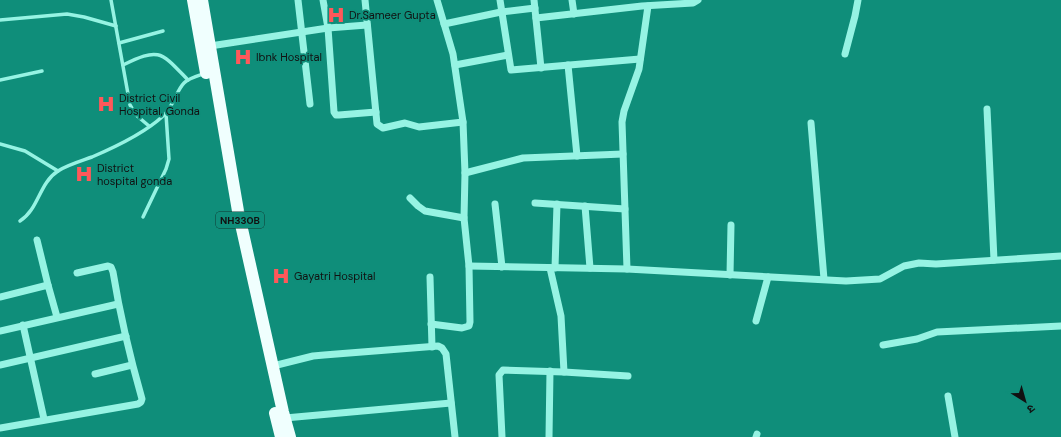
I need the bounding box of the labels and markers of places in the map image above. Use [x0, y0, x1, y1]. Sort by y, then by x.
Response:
hospital icon: Dr.Sameer Gupta [326, 5, 346, 25]
place label: Dr.Sameer Gupta [349, 8, 436, 22]
hospital icon: Ibnk Hospital [233, 47, 253, 67]
place label: Ibnk Hospital [256, 50, 322, 64]
place label: District Civil Hospital, Gonda [119, 91, 200, 118]
hospital icon: District Civil Hospital, Gonda [96, 94, 116, 114]
place label: District hospital gonda [97, 161, 172, 188]
hospital icon: District hospital gonda [74, 164, 94, 184]
hospital icon: Gayatri Hospital [271, 266, 291, 286]
place label: Gayatri Hospital [294, 269, 376, 283]

